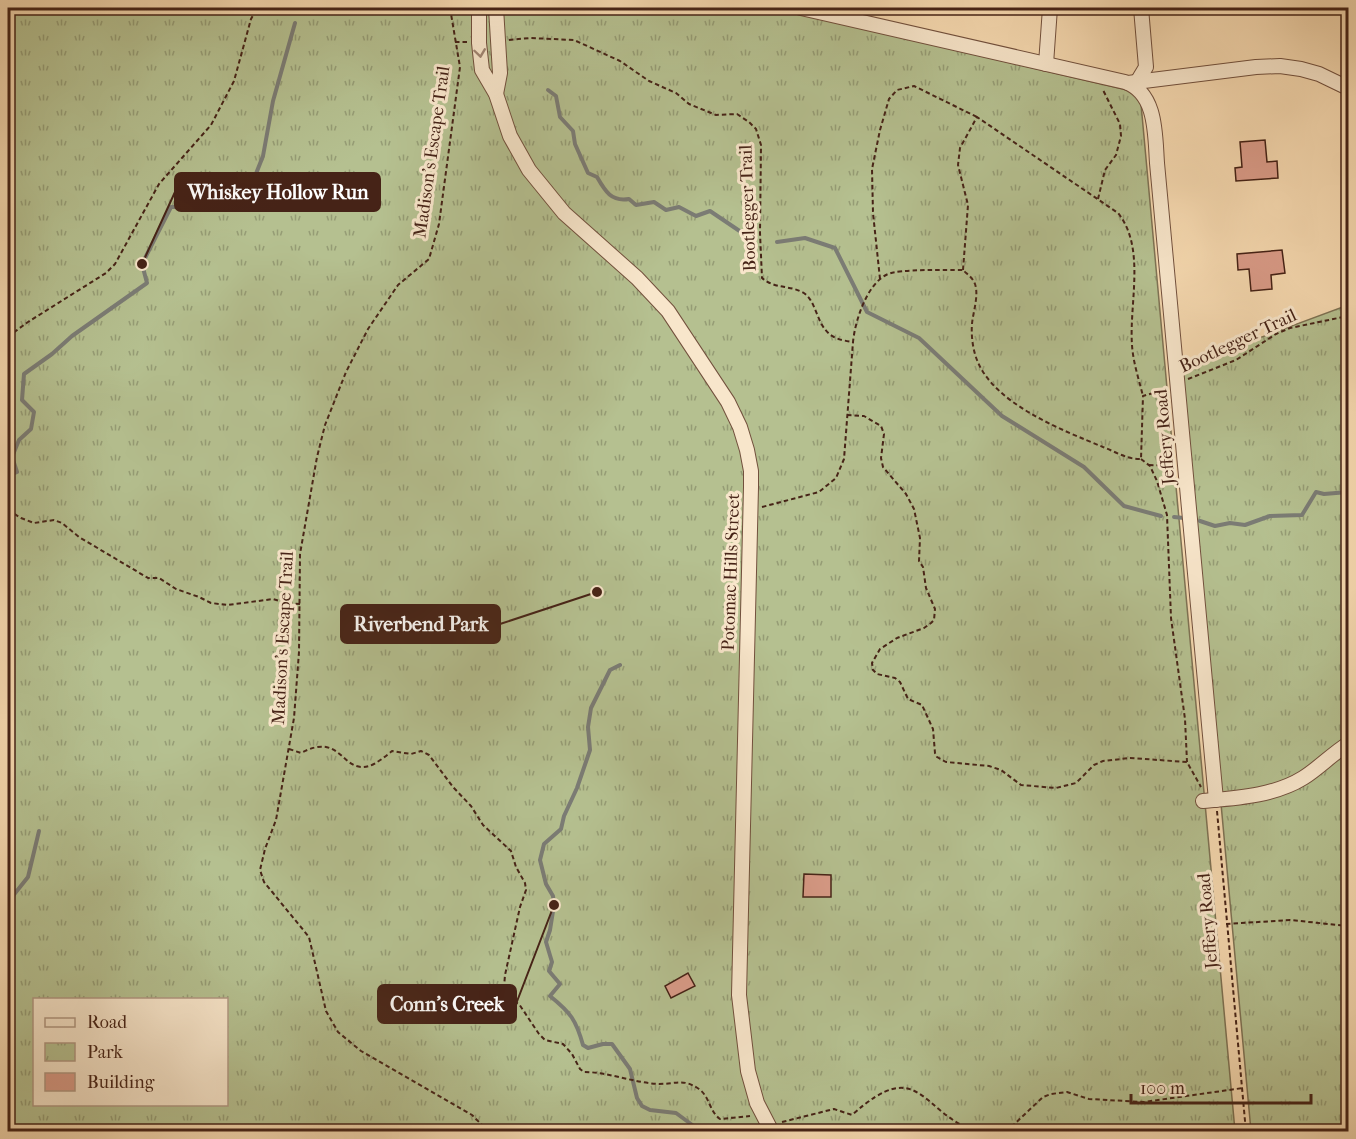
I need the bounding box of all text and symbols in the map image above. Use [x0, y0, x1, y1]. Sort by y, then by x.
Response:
one-way arrow [474, 48, 486, 57]
street label: Madison's Escape Trail [410, 65, 454, 239]
street label: Bootlegger Trail [735, 144, 761, 272]
callout: Whiskey Hollow Run [175, 173, 380, 211]
text: Whiskey Hollow Run [186, 181, 369, 204]
street label: Bootlegger Trail [1176, 305, 1300, 377]
street label: Jeffery Road [1150, 388, 1180, 488]
street label: Potomac Hills Street [718, 492, 744, 651]
street label: Madison's Escape Trail [268, 551, 298, 725]
callout: Riverbend Park [341, 605, 500, 643]
text: Riverbend Park [354, 613, 489, 636]
street label: Jeffery Road [1193, 872, 1223, 972]
callout: Conn's Creek [378, 985, 516, 1023]
text: Conn's Creek [390, 993, 505, 1016]
legend [33, 998, 228, 1106]
text: Road [87, 1012, 127, 1033]
text: Park [87, 1042, 124, 1063]
scale bar [1131, 1067, 1311, 1105]
text: Building [87, 1072, 155, 1093]
text: 100 m [1140, 1078, 1185, 1099]

